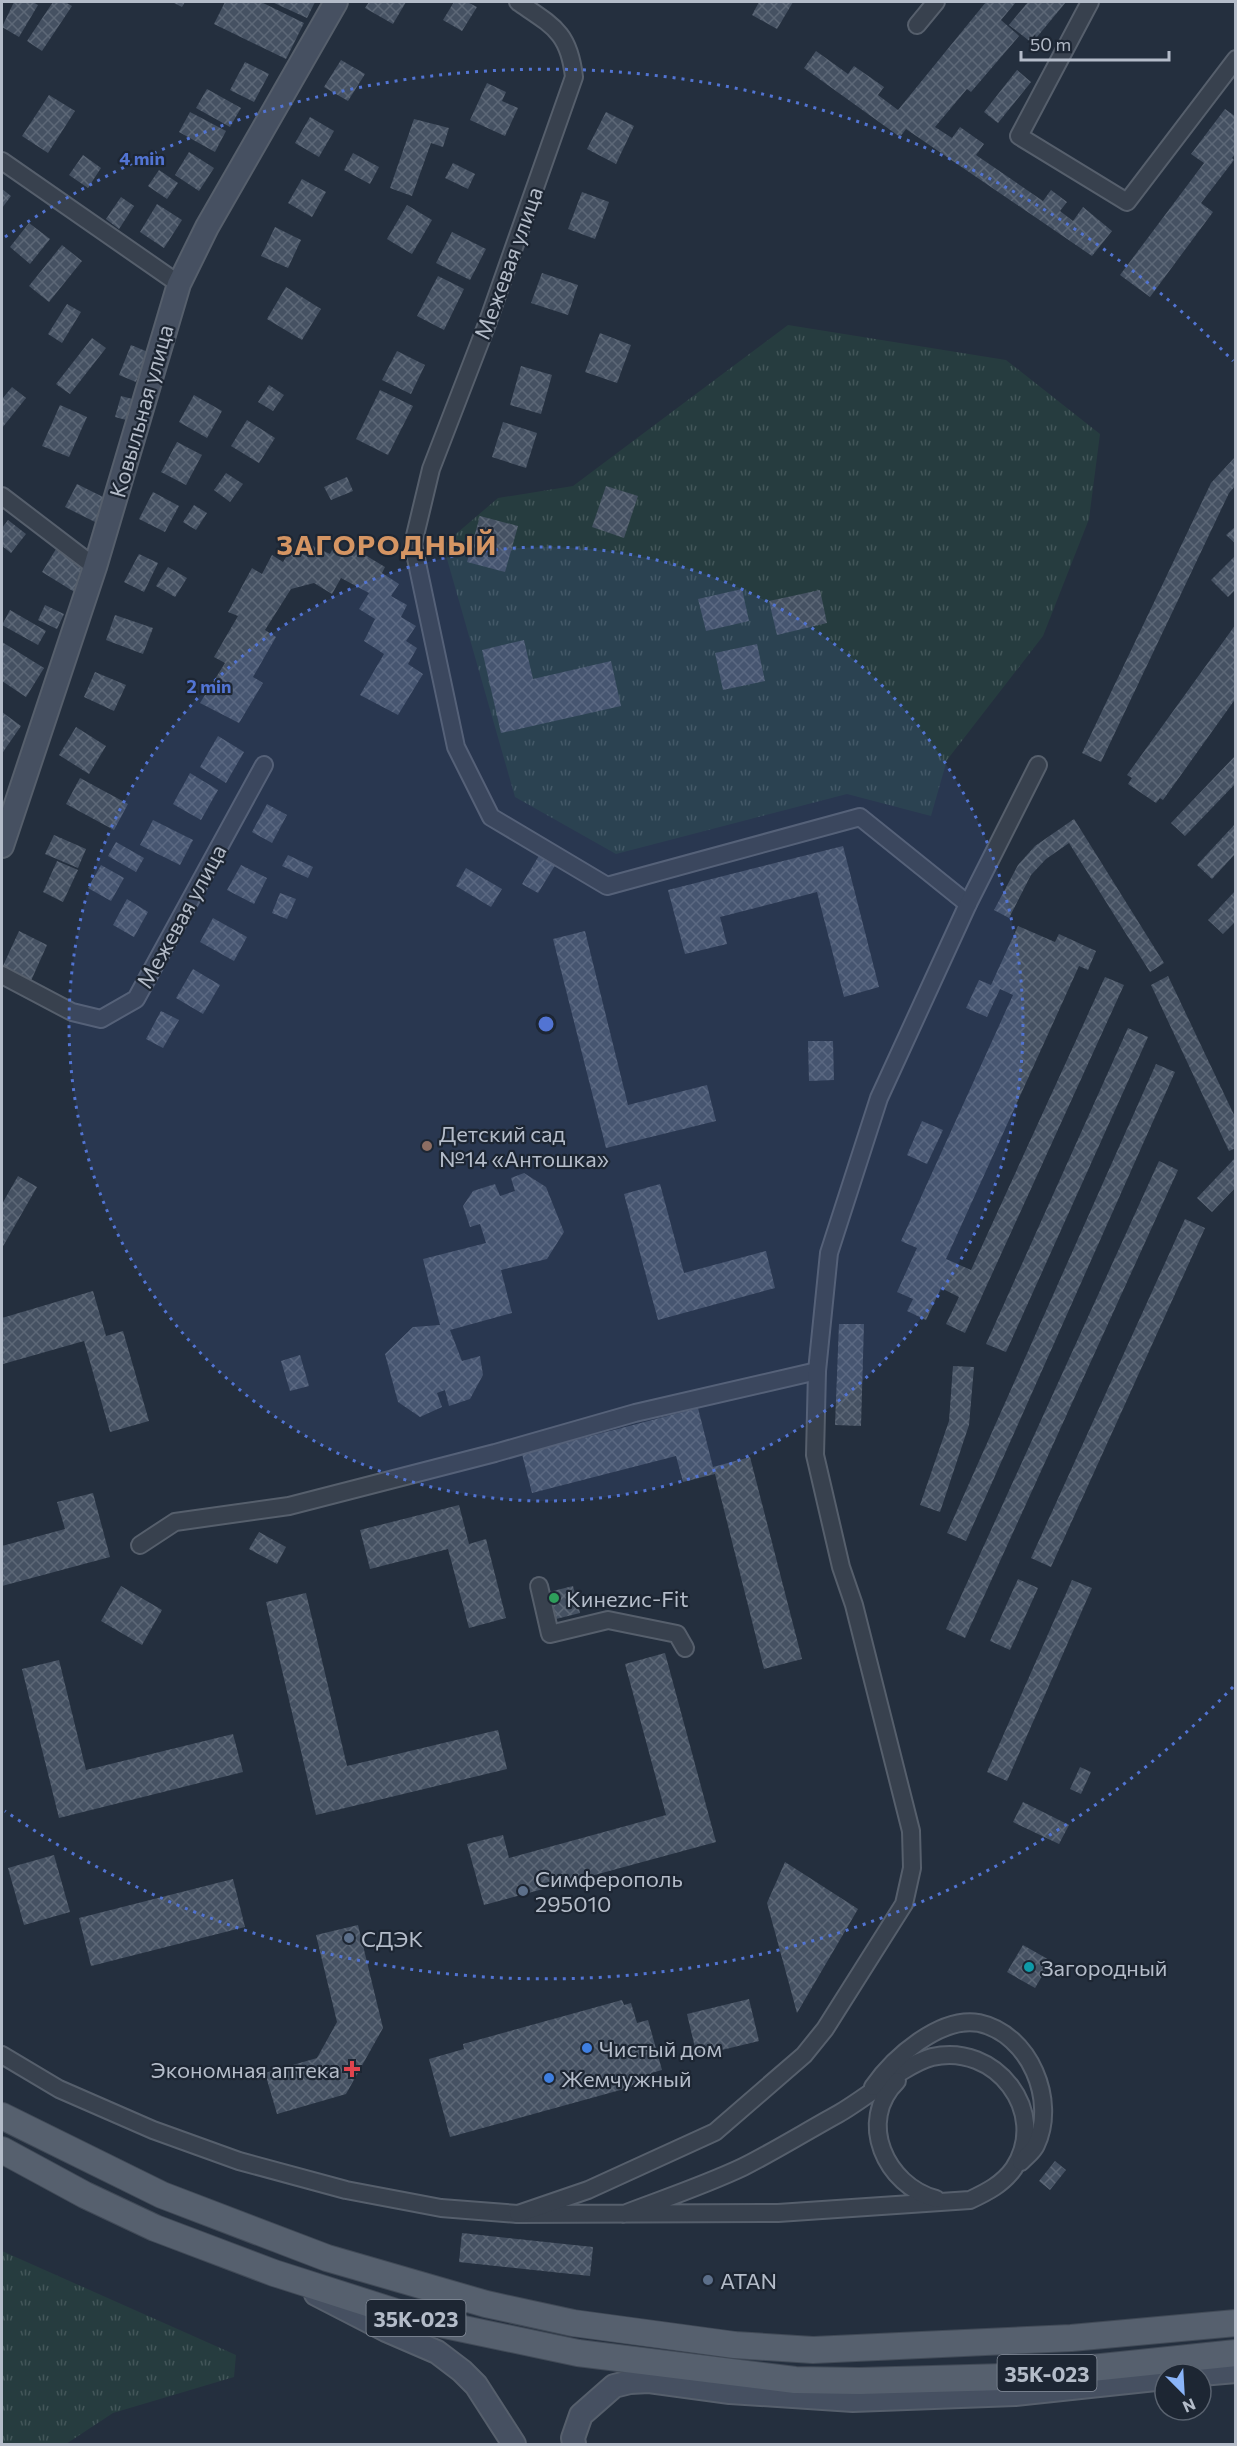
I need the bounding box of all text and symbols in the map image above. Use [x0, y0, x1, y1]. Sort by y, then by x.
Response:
scale bar [1021, 24, 1170, 62]
text: 50 m [1030, 33, 1071, 55]
text: 4 min [119, 147, 165, 169]
street label: Межевая улица [468, 183, 548, 343]
street label: Ковыльная улица [103, 321, 179, 501]
district label: ЗАГОРОДНЫЙ [276, 527, 498, 561]
text: 2 min [187, 675, 231, 697]
street label: Межевая улица [130, 839, 232, 993]
centre of rings [536, 1014, 556, 1034]
place label: Детский сад №14 «Антошка» [439, 1120, 609, 1172]
marker: Детский сад №14 «Антошка» [420, 1139, 434, 1153]
place label: Кинеzис-Fit [566, 1585, 689, 1612]
marker: Кинеzис-Fit [547, 1591, 561, 1605]
place label: Симферополь 295010 [535, 1865, 683, 1917]
marker: Симферополь 295010 [516, 1884, 530, 1898]
place label: СДЭК [361, 1925, 423, 1952]
marker: СДЭК [342, 1931, 356, 1945]
place label: Загородный [1041, 1954, 1167, 1981]
marker: Загородный [1022, 1960, 1036, 1974]
place label: Чистый дом [599, 2035, 722, 2062]
marker: Чистый дом [580, 2041, 594, 2055]
place label: Экономная аптека [151, 2056, 340, 2083]
marker: Экономная аптека [345, 2062, 359, 2076]
place label: Жемчужный [561, 2065, 692, 2092]
marker: Жемчужный [542, 2071, 556, 2085]
place label: ATAN [720, 2267, 777, 2294]
marker: ATAN [701, 2273, 715, 2287]
road number: 35К-023 [366, 2300, 466, 2336]
road number: 35К-023 [998, 2355, 1096, 2391]
north arrow [1153, 2362, 1213, 2422]
text: N [1180, 2395, 1199, 2417]

